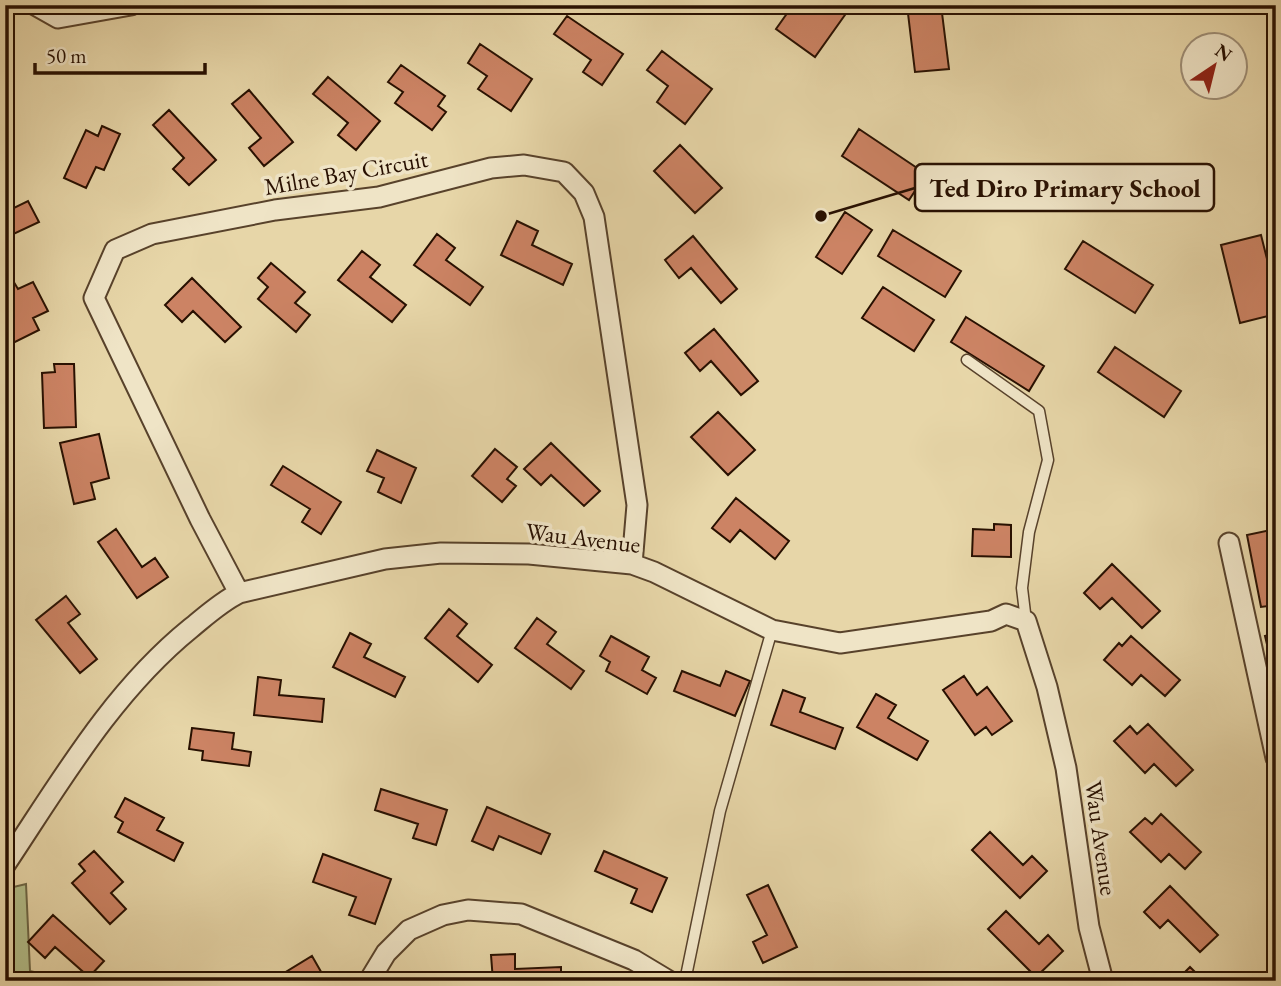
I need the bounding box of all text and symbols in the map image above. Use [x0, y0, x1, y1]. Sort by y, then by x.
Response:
scale bar [35, 32, 205, 76]
north arrow [1180, 32, 1250, 102]
text: N [1210, 38, 1237, 67]
text: 50 m [46, 42, 87, 69]
street label: Milne Bay Circuit [262, 143, 431, 202]
callout: Ted Diro Primary School [915, 164, 1214, 211]
text: Ted Diro Primary School [929, 171, 1201, 205]
street label: Wau Avenue [524, 515, 642, 560]
street label: Wau Avenue [1078, 779, 1125, 897]

